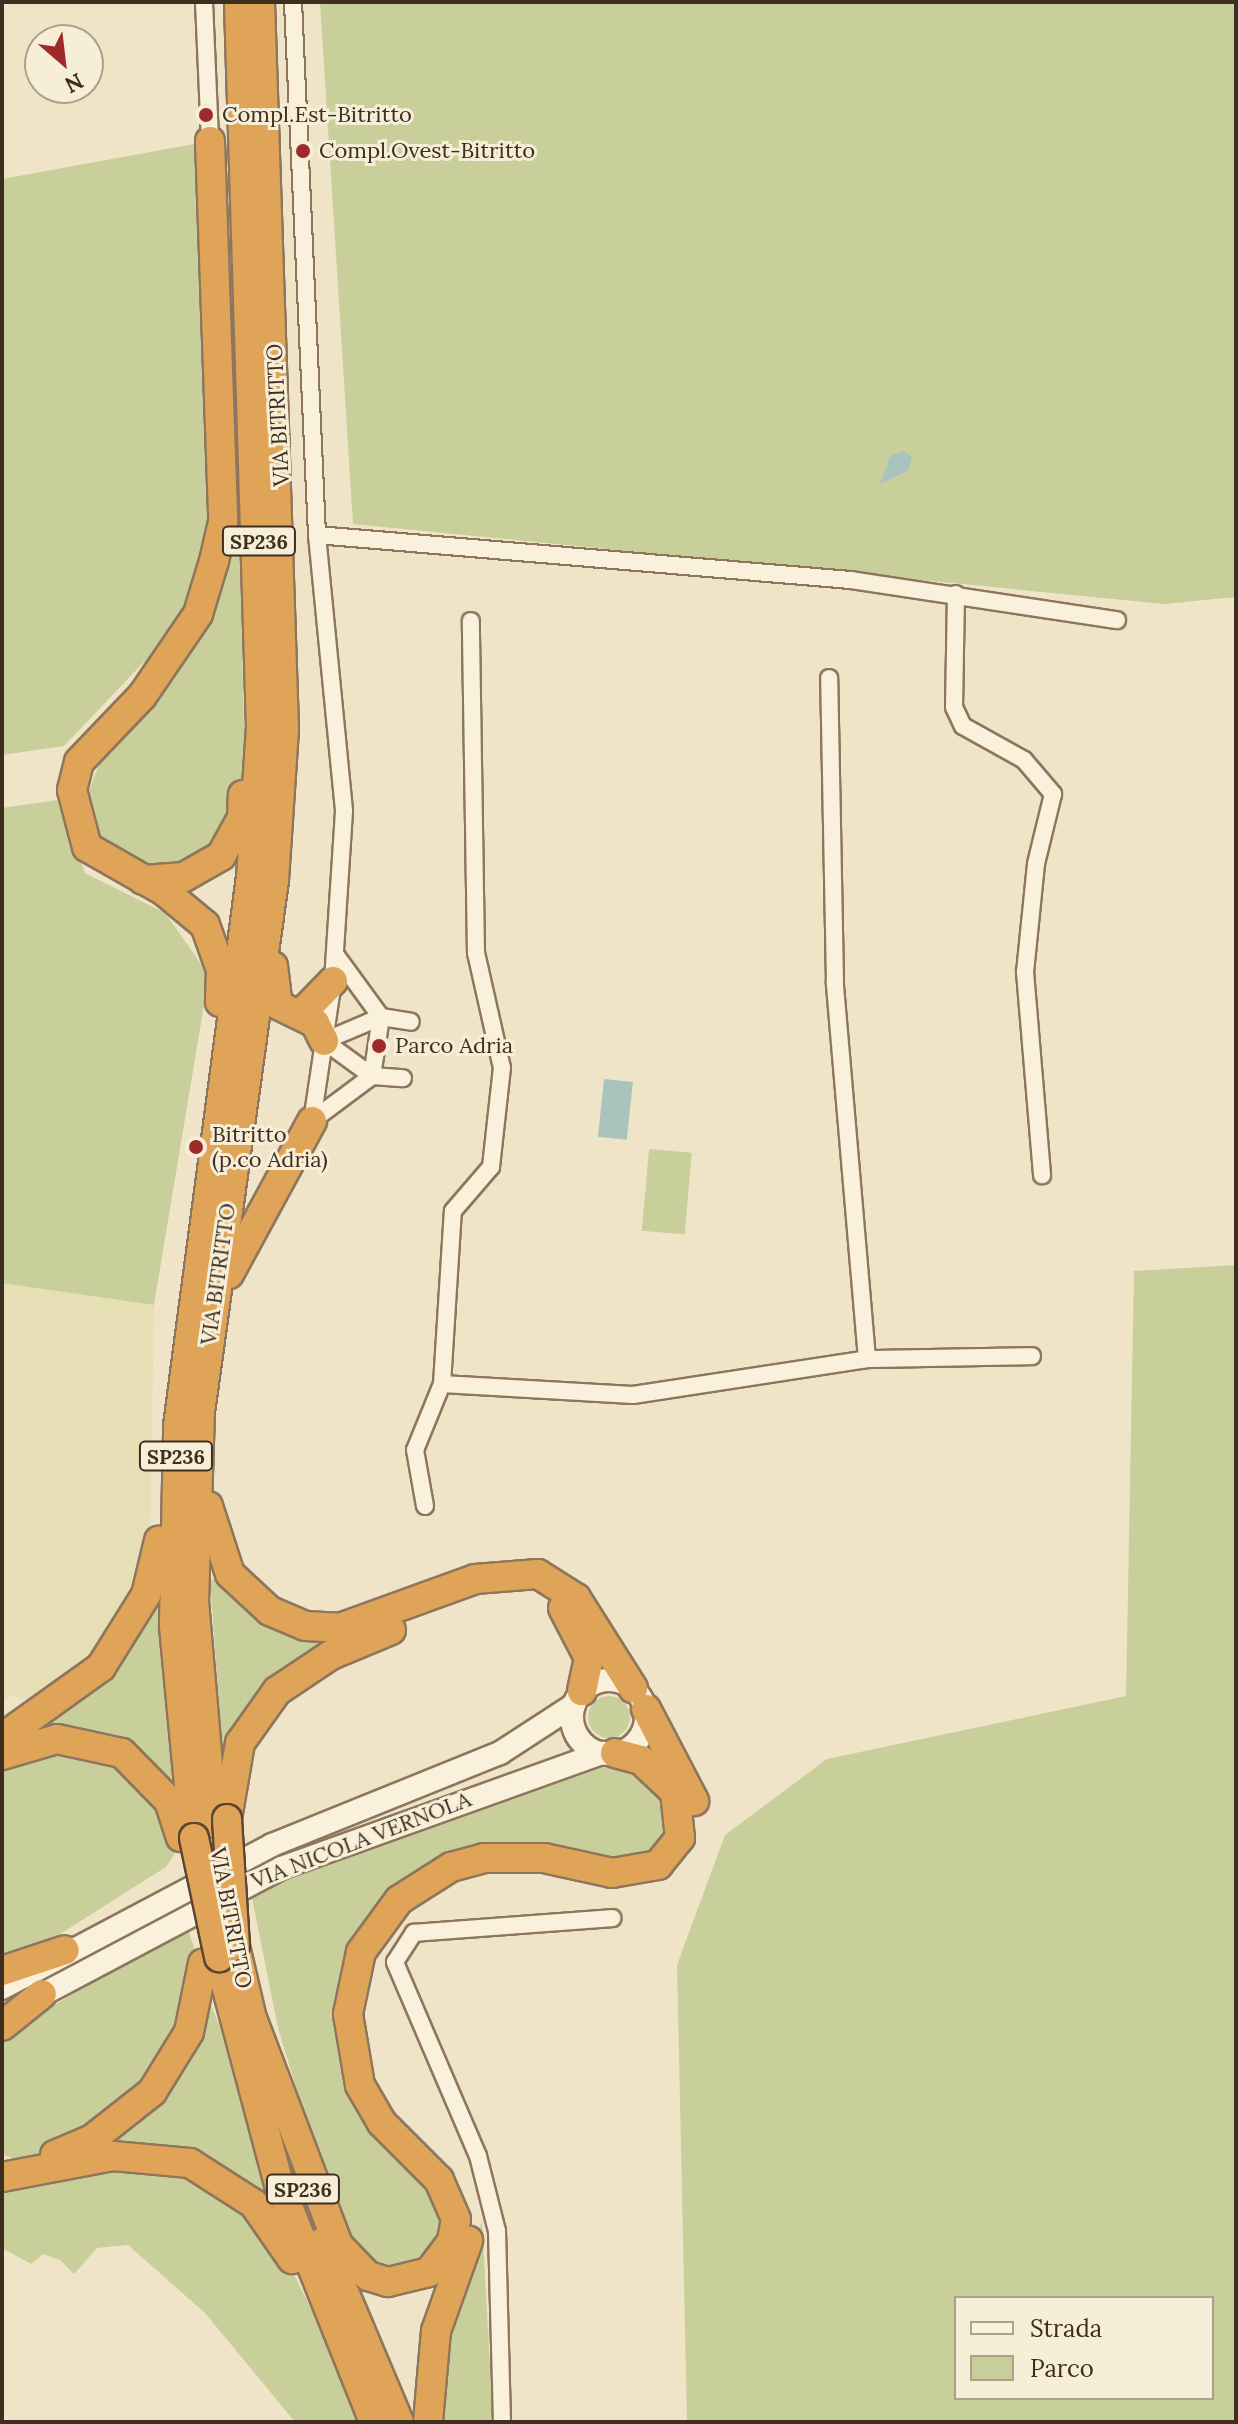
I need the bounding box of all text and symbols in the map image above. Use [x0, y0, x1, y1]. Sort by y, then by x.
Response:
north arrow [24, 24, 104, 104]
text: N [60, 67, 88, 100]
place label: Compl.Est-Bitritto [222, 102, 412, 128]
marker: Compl.Est-Bitritto [197, 106, 215, 124]
place label: Compl.Ovest-Bitritto [319, 138, 535, 164]
marker: Compl.Ovest-Bitritto [294, 142, 312, 160]
street label: VIA BITRITTO [261, 343, 295, 487]
road number: SP236 [221, 525, 297, 557]
place label: Parco Adria [395, 1033, 513, 1059]
marker: Parco Adria [370, 1037, 388, 1055]
place label: Bitritto (p.co Adria) [212, 1121, 328, 1172]
marker: Bitritto (p.co Adria) [187, 1138, 205, 1156]
street label: VIA BITRITTO [195, 1201, 241, 1347]
road number: SP236 [138, 1440, 214, 1472]
street label: VIA NICOLA VERNOLA [247, 1786, 475, 1894]
street label: VIA BITRITTO [204, 1845, 258, 1991]
road number: SP236 [265, 2173, 341, 2205]
legend [954, 2296, 1214, 2400]
text: Strada [1030, 2313, 1102, 2344]
text: Parco [1030, 2353, 1094, 2384]

